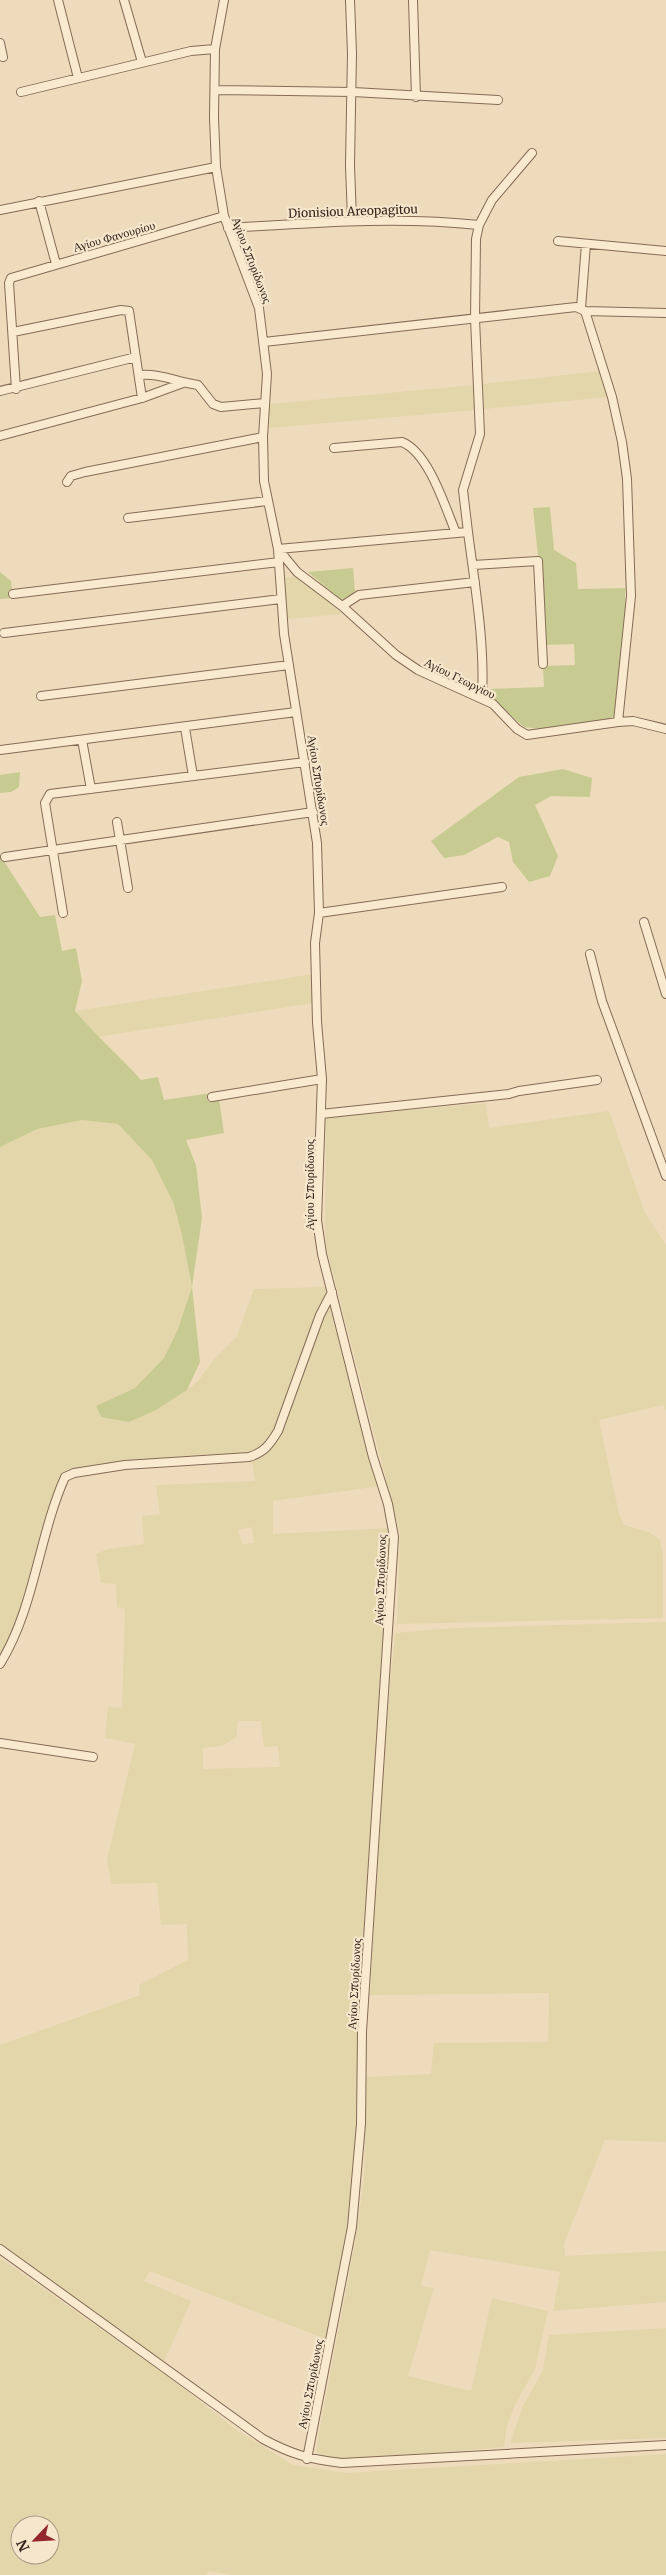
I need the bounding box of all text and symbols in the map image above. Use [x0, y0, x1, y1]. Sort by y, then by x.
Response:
street label: Dionisiou Areopagitou [288, 201, 419, 221]
street label: Αγίου Σπυρίδωνος [229, 215, 275, 306]
street label: Αγίου Φανουρίου [71, 217, 157, 255]
street label: Αγίου Γεωργίου [422, 654, 498, 702]
street label: Αγίου Σπυρίδωνος [304, 734, 334, 827]
street label: Αγίου Σπυρίδωνος [302, 1139, 317, 1231]
street label: Αγίου Σπυρίδωνος [371, 1534, 389, 1626]
street label: Αγίου Σπυρίδωνος [344, 1938, 364, 2030]
street label: Αγίου Σπυρίδωνος [294, 2337, 326, 2430]
north arrow [10, 2515, 60, 2565]
text: N [13, 2537, 34, 2554]

